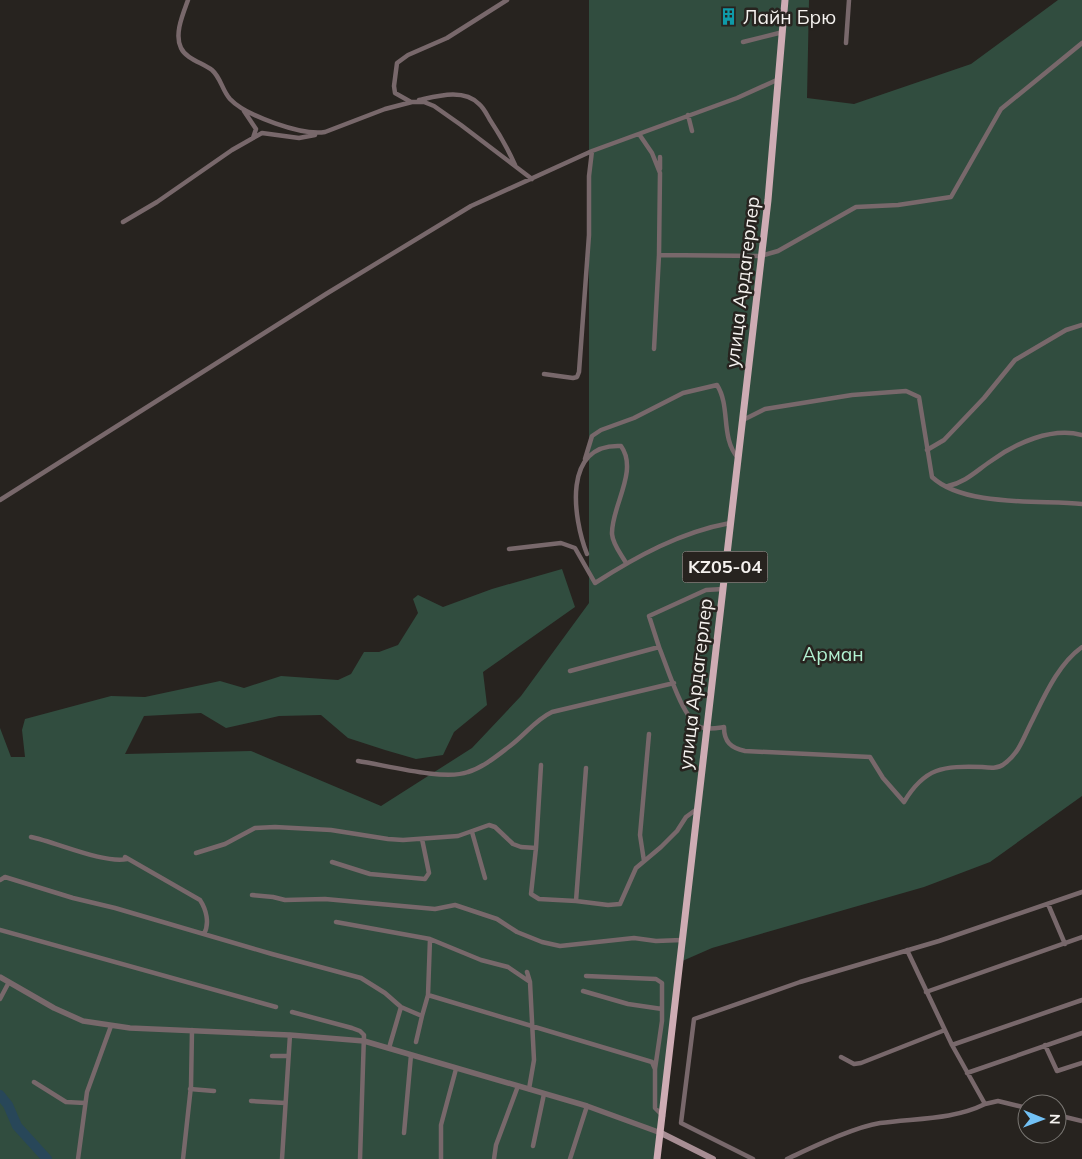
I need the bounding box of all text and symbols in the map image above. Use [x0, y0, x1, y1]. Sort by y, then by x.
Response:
place label: Лайн Брю [743, 5, 836, 29]
building icon: Лайн Брю [719, 7, 739, 27]
street label: улица Ардагерлер [720, 195, 764, 369]
road number: KZ05-04 [682, 552, 768, 582]
street label: улица Ардагерлер [673, 597, 717, 771]
park label: Арман [802, 642, 864, 666]
north arrow [1017, 1094, 1067, 1144]
text: N [1046, 1114, 1064, 1125]

